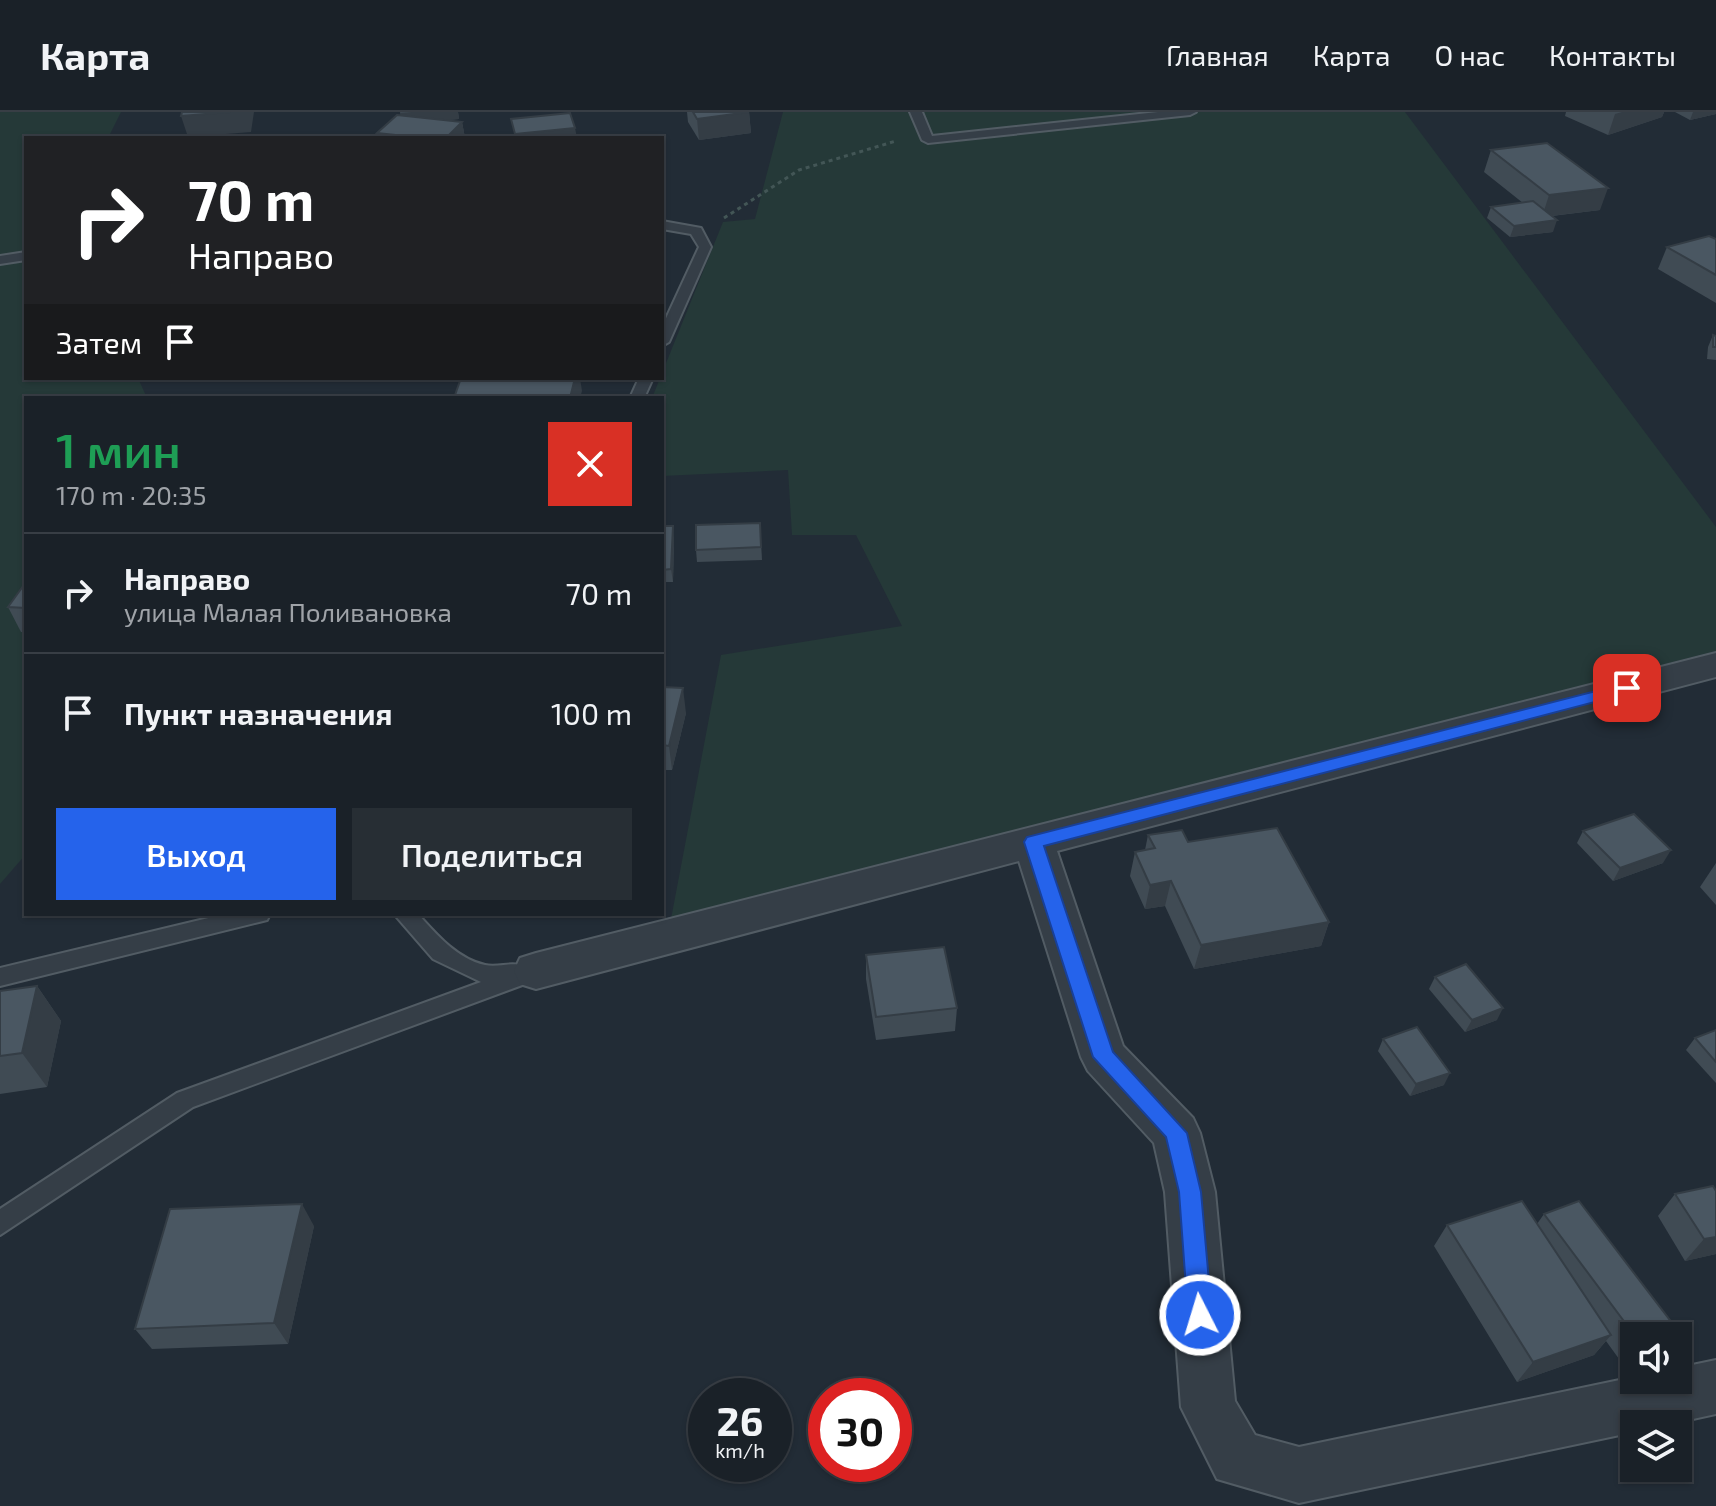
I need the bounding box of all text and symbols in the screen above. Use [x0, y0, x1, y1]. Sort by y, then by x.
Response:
text: Карта [40, 32, 150, 78]
text: Главная [1166, 38, 1269, 72]
text: Карта [1313, 38, 1391, 72]
text: О нас [1435, 38, 1505, 72]
text: Контакты [1549, 38, 1676, 72]
text: 70 m [188, 165, 314, 232]
icon: right [56, 168, 160, 272]
text: Направо [188, 233, 334, 276]
icon: arrive [158, 320, 202, 364]
text: Затем [56, 324, 142, 360]
text: 1 мин [56, 420, 181, 478]
button: close [548, 422, 632, 506]
text: 170 m · 20:35 [56, 479, 206, 510]
text: Направо [124, 560, 250, 596]
icon: right [56, 571, 100, 615]
text: 70 m [566, 575, 632, 611]
text: улица Малая Поливановка [124, 596, 452, 627]
pin [1593, 654, 1661, 722]
icon: arrive [1605, 666, 1649, 710]
icon: arrive [56, 691, 100, 735]
text: Пункт назначения [124, 695, 392, 731]
text: 100 m [551, 695, 632, 731]
button: Выход [56, 808, 336, 900]
button: Поделиться [352, 808, 632, 900]
position arrow [1158, 1273, 1242, 1357]
map controls [1620, 1322, 1692, 1482]
button: sound [1620, 1322, 1692, 1394]
speed limit sign: 30 [808, 1378, 912, 1482]
text: 26 [717, 1396, 763, 1444]
button: layers [1620, 1410, 1692, 1482]
text: km/h [715, 1438, 765, 1462]

